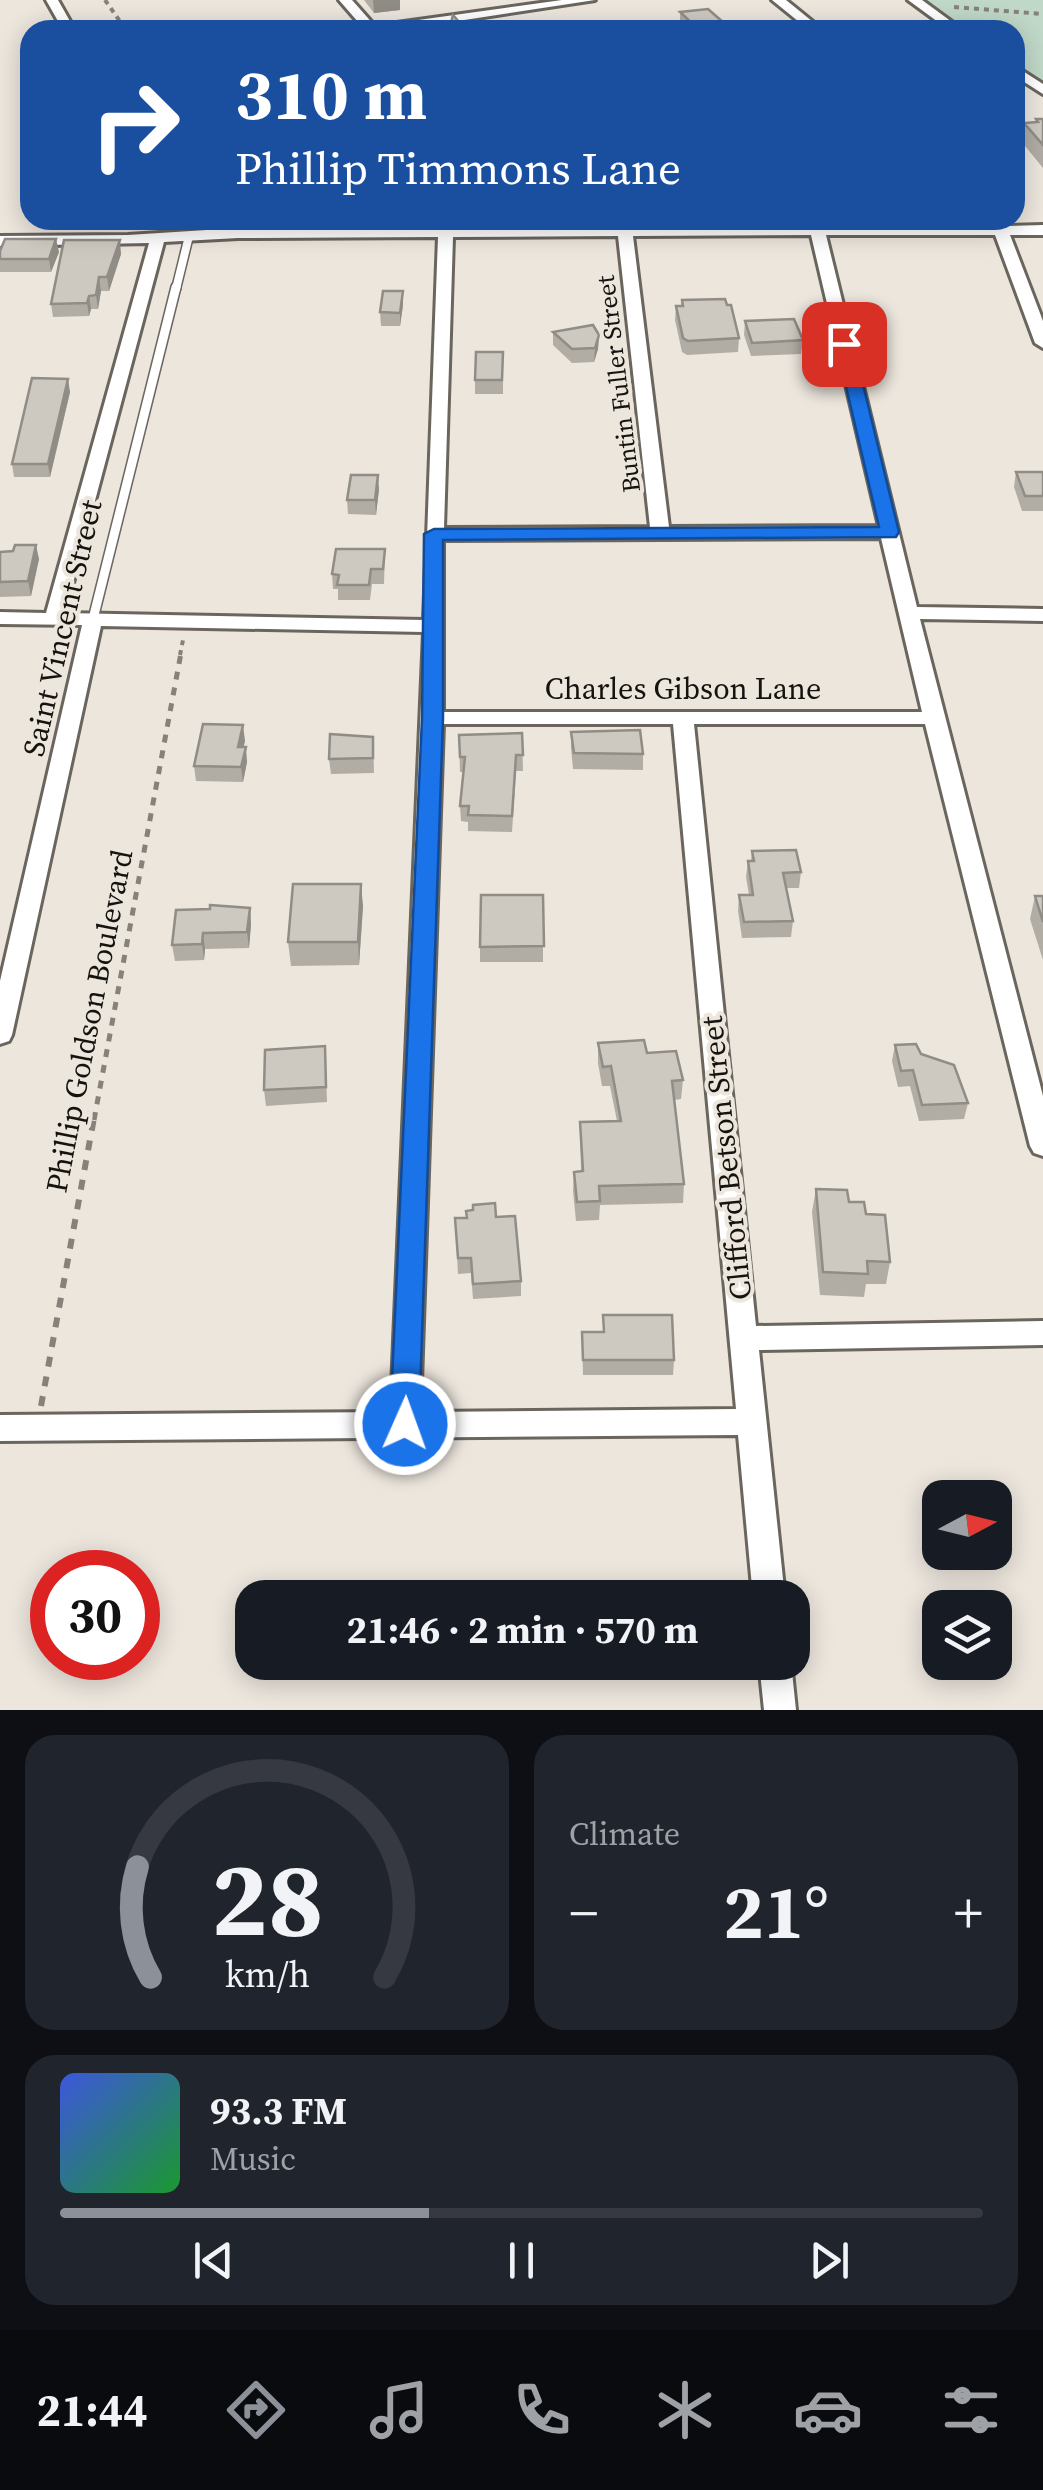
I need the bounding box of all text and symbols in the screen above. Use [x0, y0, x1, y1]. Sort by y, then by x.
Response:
text: 310 m [235, 46, 427, 142]
icon: right [70, 60, 200, 190]
text: Phillip Timmons Lane [235, 137, 681, 199]
street label: Buntin Fuller Street [588, 273, 648, 495]
pin [802, 302, 887, 387]
icon: arrive [817, 317, 872, 372]
street label: Saint Vincent Street [13, 495, 112, 760]
street label: Charles Gibson Lane [545, 668, 821, 709]
street label: Phillip Goldson Boulevard [36, 846, 142, 1196]
street label: Clifford Betson Street [691, 1014, 761, 1302]
position arrow [353, 1372, 457, 1476]
north arrow [922, 1480, 1012, 1570]
map controls [922, 1480, 1012, 1680]
speed limit sign: 30 [30, 1550, 160, 1680]
button: layers [922, 1590, 1012, 1680]
text: 21:46 · 2 min · 570 m [346, 1604, 699, 1656]
text: Climate [569, 1812, 680, 1856]
text: 28 [211, 1827, 323, 1970]
text: 21° [723, 1860, 829, 1963]
text: − [569, 1875, 598, 1950]
text: + [954, 1875, 983, 1950]
text: km/h [224, 1950, 310, 1999]
text: 93.3 FM [210, 2085, 347, 2137]
text: Music [210, 2137, 296, 2181]
icon: previous [186, 2233, 241, 2288]
icon: pause [494, 2233, 549, 2288]
icon: next [802, 2233, 857, 2288]
icon: directions [221, 2375, 291, 2445]
icon: music [364, 2375, 434, 2445]
icon: phone [507, 2375, 577, 2445]
icon: climate [650, 2375, 720, 2445]
icon: car [793, 2375, 863, 2445]
icon: filters [936, 2375, 1006, 2445]
text: 21:44 [37, 2379, 148, 2441]

